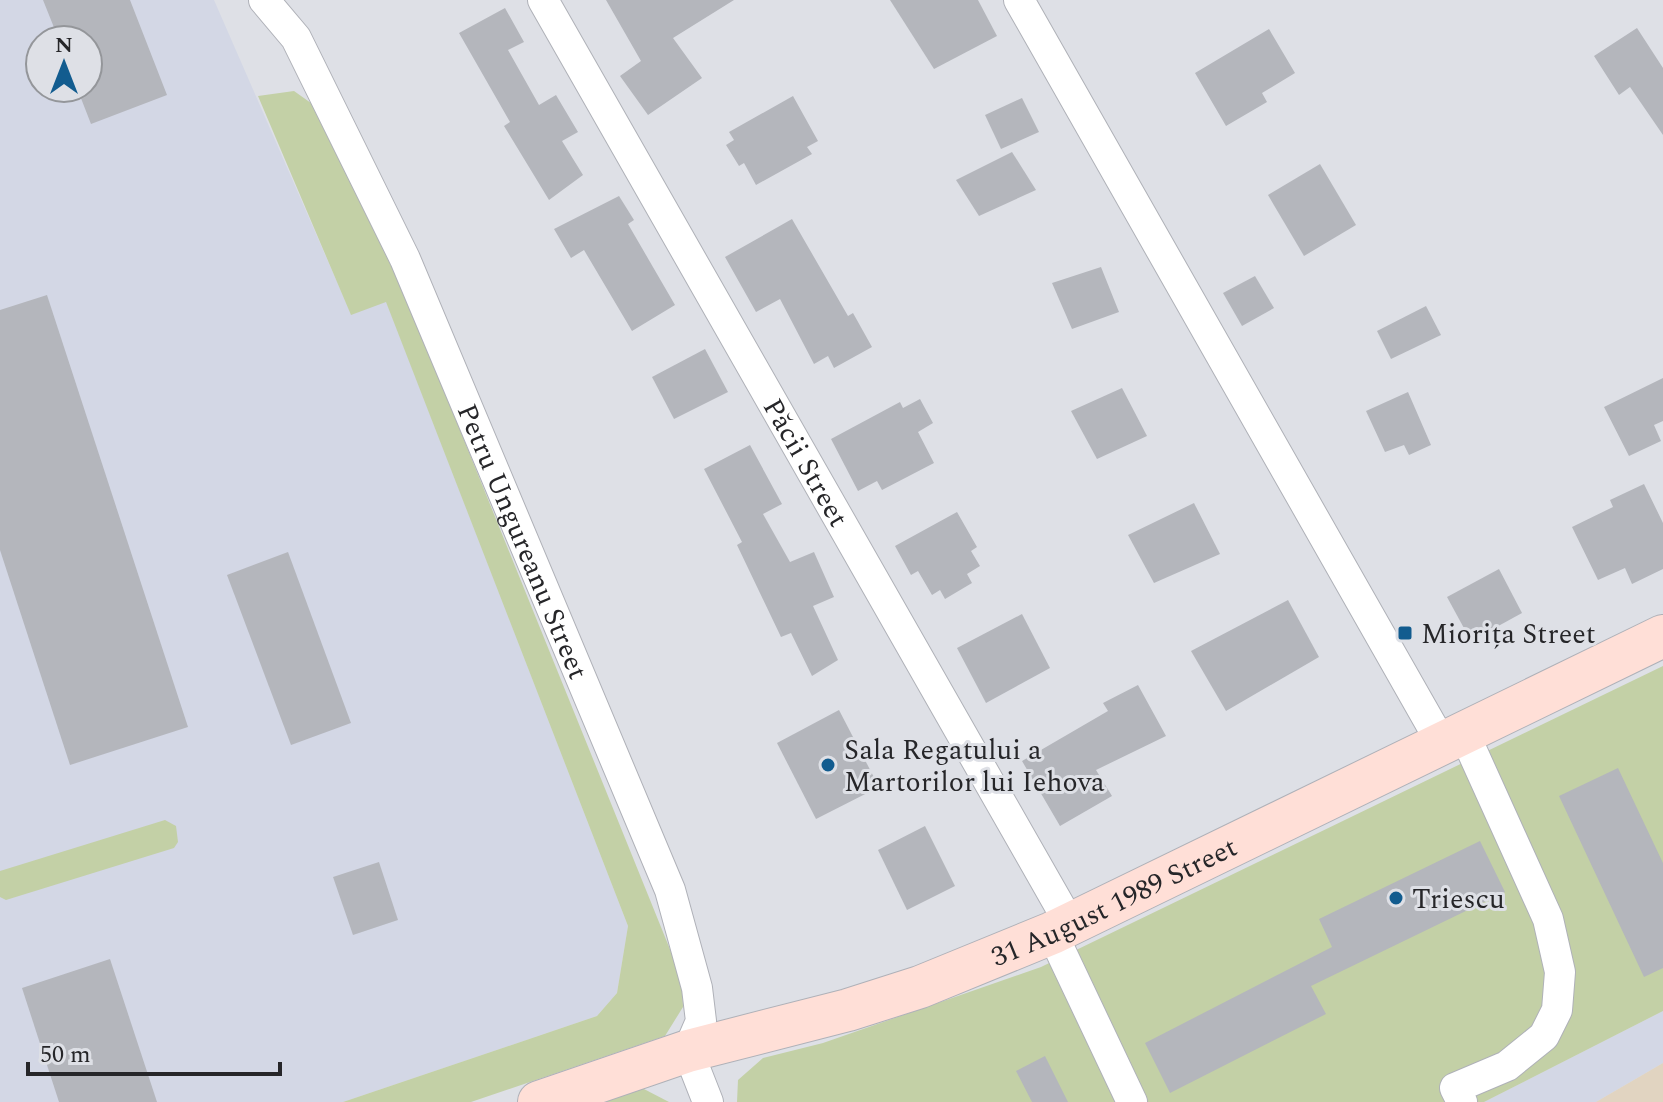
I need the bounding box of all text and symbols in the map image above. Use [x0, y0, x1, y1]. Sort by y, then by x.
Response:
north arrow [24, 24, 104, 104]
text: N [55, 29, 73, 62]
street label: Păcii Street [751, 390, 859, 535]
street label: Petru Ungureanu Street [445, 397, 599, 686]
place label: Miorița Street [1421, 613, 1596, 656]
marker: Miorița Street [1396, 624, 1414, 642]
place label: Sala Regatului a Martorilor lui Iehova [844, 729, 1105, 804]
marker: Sala Regatului a Martorilor lui Iehova [819, 756, 837, 774]
street label: 31 August 1989 Street [985, 826, 1245, 979]
place label: Triescu [1412, 878, 1505, 921]
marker: Triescu [1387, 889, 1405, 907]
scale bar [28, 1026, 280, 1076]
text: 50 m [40, 1037, 91, 1073]

